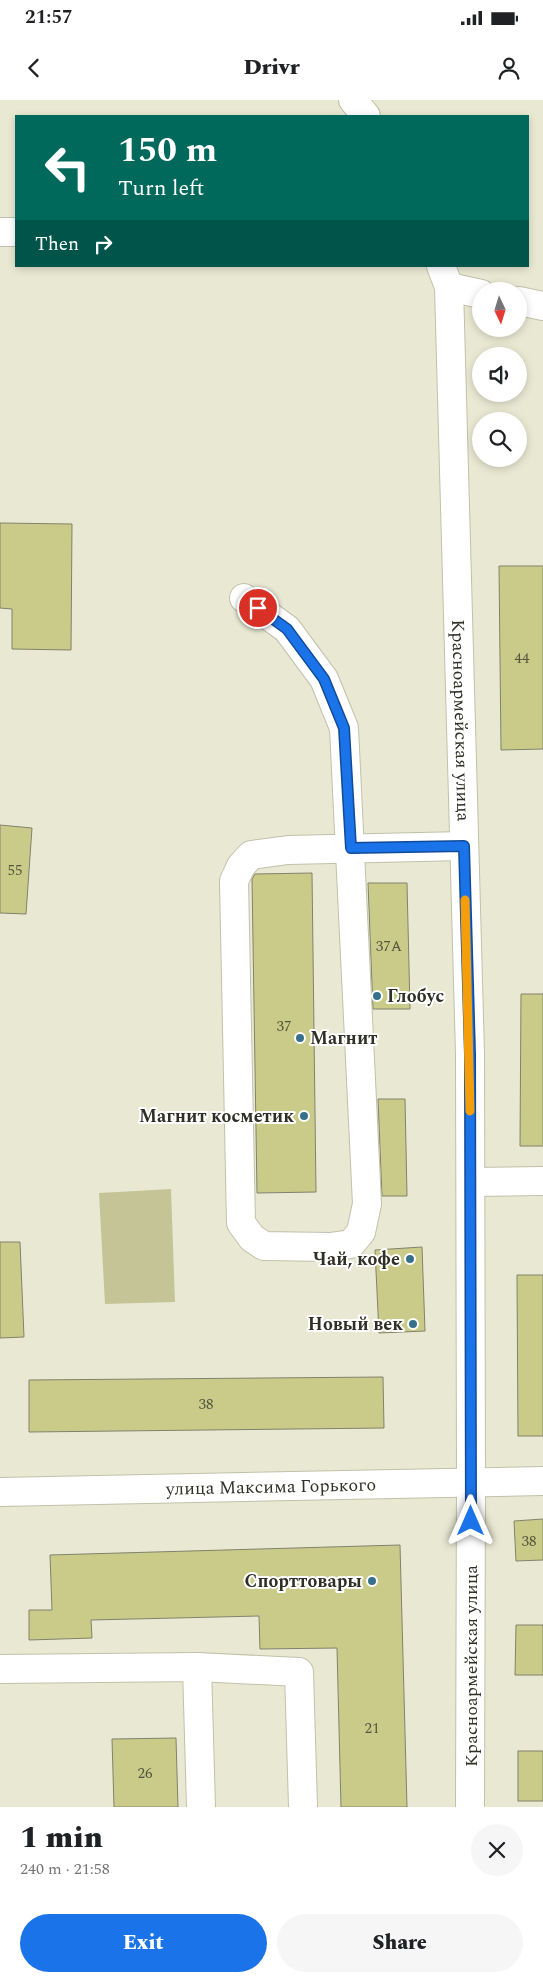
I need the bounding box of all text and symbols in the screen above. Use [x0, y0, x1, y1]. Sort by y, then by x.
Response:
text: 21:57 [25, 3, 73, 32]
text: Drivr [244, 51, 300, 84]
icon: back [20, 54, 48, 82]
icon: person [495, 54, 523, 82]
text: 150 m [118, 124, 217, 177]
icon: left [35, 135, 100, 200]
text: Turn left [118, 172, 204, 205]
text: Then [35, 230, 79, 259]
icon: right [89, 230, 117, 258]
north arrow [472, 282, 528, 338]
map controls [472, 282, 527, 467]
button: sound [472, 347, 527, 402]
button: search [472, 412, 527, 467]
pin [237, 587, 279, 629]
icon: arrive [244, 594, 272, 622]
street label: Красноармейская улица [445, 619, 477, 822]
house number: 44 [514, 647, 530, 670]
house number: 55 [7, 859, 23, 882]
house number: 37А [376, 935, 402, 958]
place label: Глобус [387, 983, 444, 1010]
marker: Глобус [371, 990, 383, 1002]
house number: 37 [276, 1015, 292, 1038]
place label: Магнит [310, 1025, 377, 1052]
marker: Магнит [294, 1032, 306, 1044]
place label: Магнит косметик [139, 1103, 294, 1130]
marker: Магнит косметик [298, 1110, 310, 1122]
place label: Чай, кофе [313, 1246, 400, 1273]
marker: Чай, кофе [404, 1253, 416, 1265]
place label: Новый век [308, 1311, 403, 1338]
marker: Новый век [407, 1318, 419, 1330]
house number: 38 [198, 1393, 214, 1416]
street label: улица Максима Горького [165, 1471, 376, 1502]
position arrow [444, 1494, 496, 1546]
house number: 38 [521, 1530, 537, 1553]
street label: Красноармейская улица [458, 1565, 485, 1767]
place label: Спорттовары [245, 1568, 362, 1595]
marker: Спорттовары [366, 1575, 378, 1587]
house number: 21 [364, 1717, 380, 1740]
house number: 26 [137, 1762, 153, 1785]
text: 1 min [20, 1815, 103, 1861]
button: close [471, 1824, 523, 1876]
text: 240 m · 21:58 [20, 1857, 110, 1881]
button: Exit [20, 1914, 267, 1972]
button: Share [277, 1914, 523, 1972]

